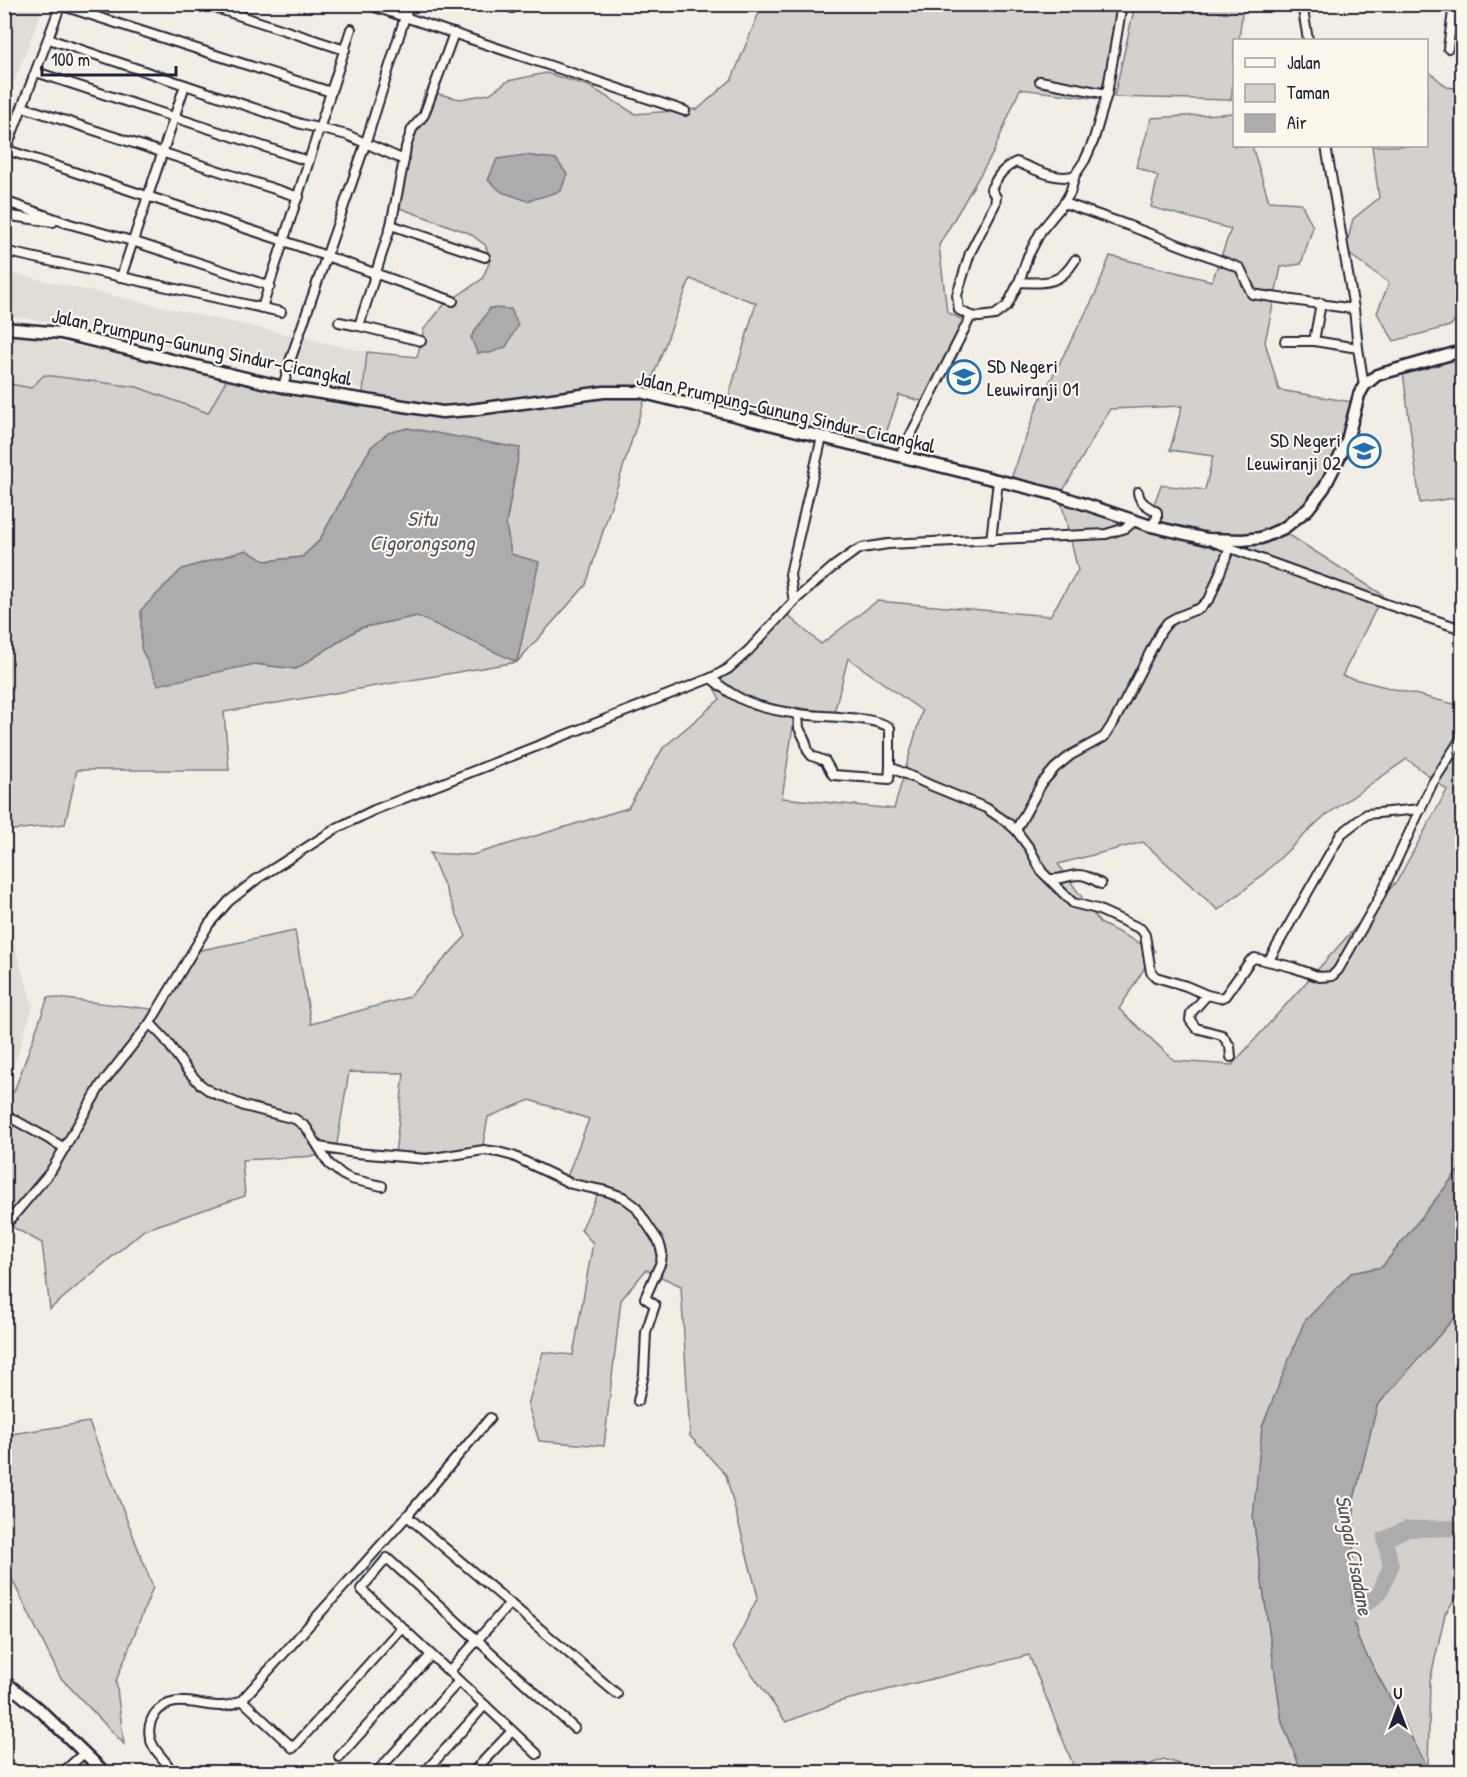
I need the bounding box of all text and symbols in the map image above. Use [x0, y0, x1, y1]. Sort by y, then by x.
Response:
scale bar [42, 39, 176, 77]
legend [1233, 39, 1428, 147]
text: 100 m [51, 47, 90, 72]
text: Jalan [1287, 50, 1321, 75]
text: Taman [1287, 80, 1330, 105]
text: Air [1287, 110, 1307, 135]
street label: Jalan Prumpung–Gunung Sindur–Cicangkal [50, 301, 355, 392]
place label: SD Negeri Leuwiranji 01 [987, 352, 1079, 402]
school or university icon: SD Negeri Leuwiranji 01 [946, 359, 982, 395]
street label: Jalan Prumpung–Gunung Sindur–Cicangkal [634, 364, 939, 459]
place label: SD Negeri Leuwiranji 02 [1247, 426, 1342, 476]
school or university icon: SD Negeri Leuwiranji 02 [1346, 433, 1382, 469]
water label: Situ Cigorongsong [370, 504, 476, 557]
water label: Sungai Cisadane [1329, 1493, 1381, 1619]
north arrow [1368, 1678, 1428, 1738]
text: U [1394, 1682, 1403, 1704]

